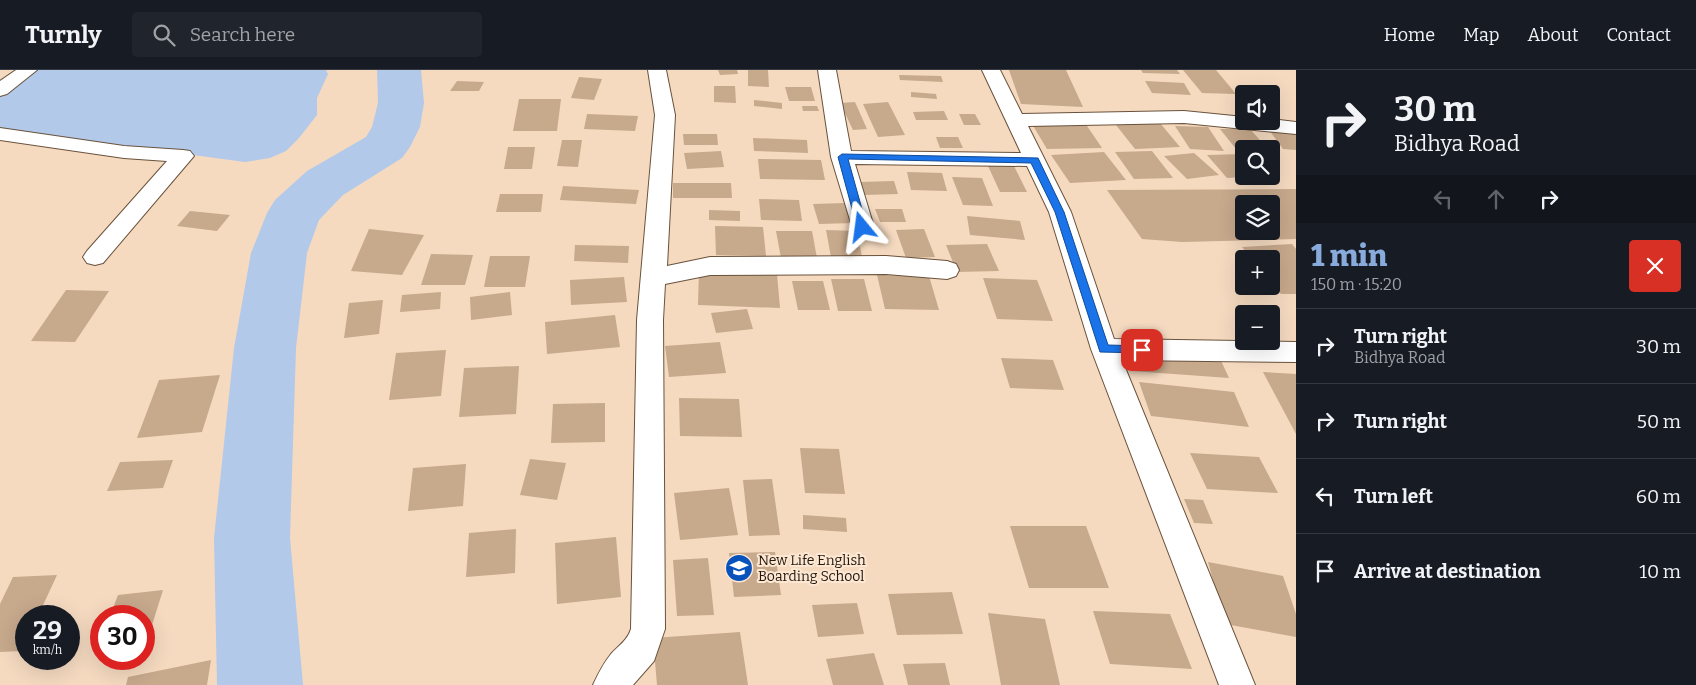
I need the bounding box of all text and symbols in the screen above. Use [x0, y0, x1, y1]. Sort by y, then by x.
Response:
search box [132, 12, 482, 57]
text: Turnly [25, 21, 102, 49]
icon: search [150, 21, 178, 49]
text: Search here [190, 23, 295, 46]
text: Home [1384, 24, 1435, 46]
text: Map [1463, 24, 1499, 46]
text: About [1527, 24, 1578, 46]
text: Contact [1606, 24, 1671, 46]
map controls [1235, 85, 1280, 350]
button: sound [1235, 85, 1280, 130]
text: 30 m [1394, 88, 1476, 130]
icon: right [1311, 90, 1376, 155]
text: Bidhya Road [1394, 130, 1520, 157]
button: search [1235, 140, 1280, 185]
icon: left [1429, 185, 1457, 213]
icon: ahead [1482, 185, 1510, 213]
icon: right [1535, 185, 1563, 213]
button: layers [1235, 195, 1280, 240]
position arrow [835, 200, 887, 252]
text: 1 min [1311, 238, 1387, 274]
button: close [1629, 240, 1681, 292]
button: + [1235, 250, 1280, 295]
text: 150 m · 15:20 [1311, 275, 1402, 294]
button: − [1235, 305, 1280, 350]
text: Turn right [1354, 325, 1447, 348]
pin [1121, 329, 1163, 371]
icon: right [1311, 332, 1339, 360]
text: 30 m [1636, 335, 1681, 358]
icon: arrive [1128, 336, 1156, 364]
text: Bidhya Road [1354, 348, 1445, 367]
icon: right [1311, 407, 1339, 435]
text: Turn right [1354, 410, 1447, 433]
text: 50 m [1637, 410, 1681, 433]
icon: left [1311, 482, 1339, 510]
text: Turn left [1354, 485, 1433, 508]
text: 60 m [1636, 485, 1681, 508]
place label: New Life English Boarding School [758, 552, 866, 585]
school or university icon: New Life English Boarding School [724, 553, 754, 583]
icon: arrive [1311, 557, 1339, 585]
text: Arrive at destination [1354, 560, 1541, 583]
text: 10 m [1639, 560, 1681, 583]
speed limit sign: 30 [90, 605, 155, 670]
text: 29 [33, 616, 62, 646]
text: km/h [33, 643, 62, 657]

